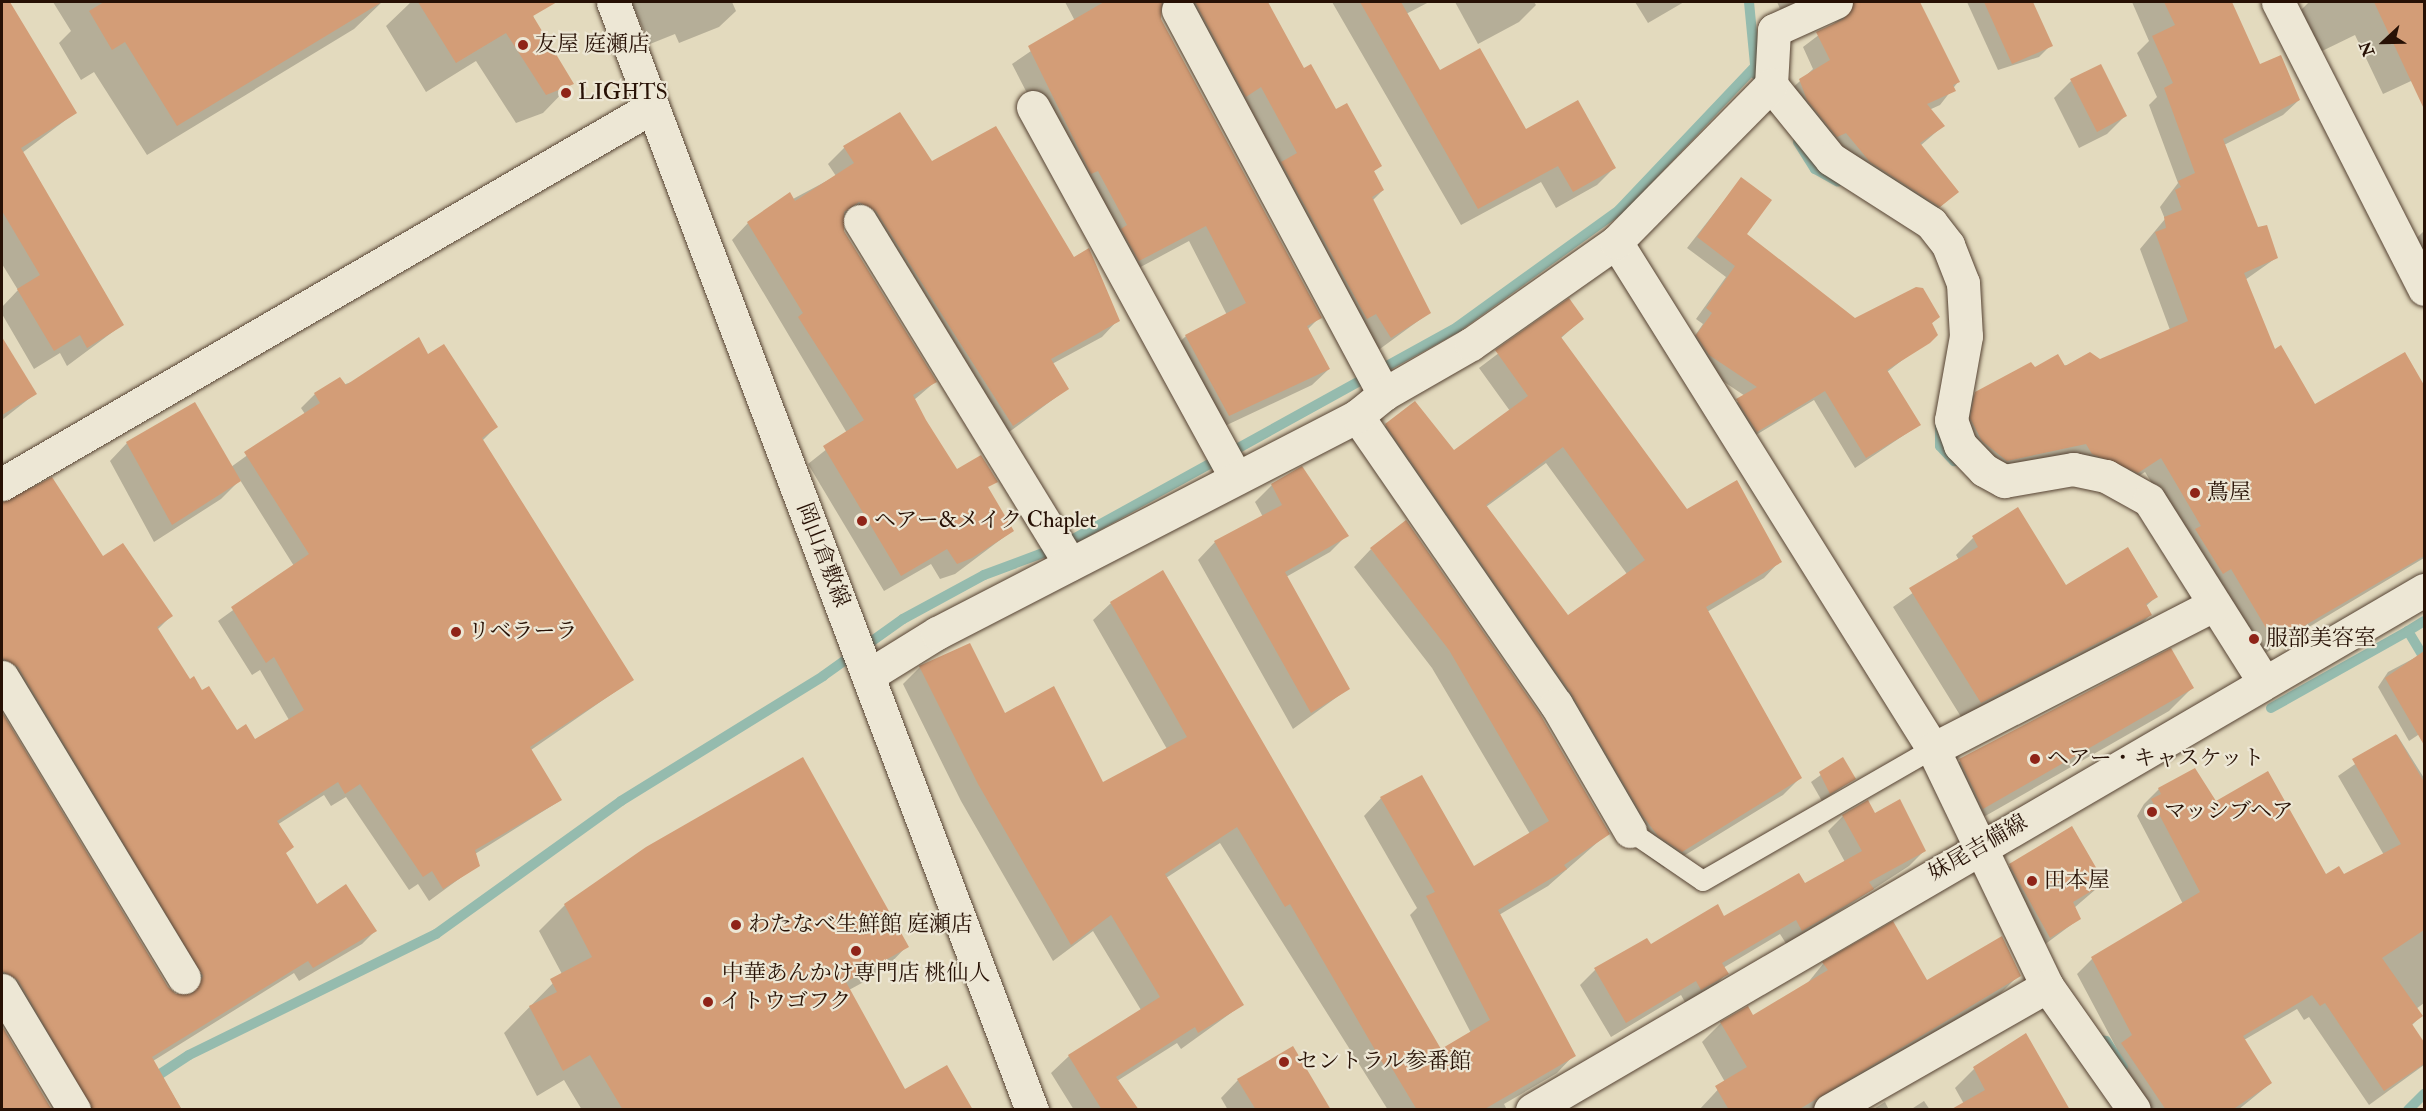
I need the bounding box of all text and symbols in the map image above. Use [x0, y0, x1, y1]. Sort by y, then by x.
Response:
north arrow [2354, 12, 2414, 72]
place label: 友屋 庭瀬店 [535, 32, 650, 58]
marker: 友屋 庭瀬店 [516, 38, 530, 52]
text: N [2355, 38, 2379, 59]
place label: LIGHTS [578, 80, 668, 106]
marker: LIGHTS [559, 86, 573, 100]
place label: 蔦屋 [2207, 480, 2251, 506]
marker: 蔦屋 [2188, 486, 2202, 500]
street label: 岡山倉敷線 [791, 499, 855, 611]
place label: ヘアー&メイク Chaplet [874, 508, 1098, 534]
marker: ヘアー&メイク Chaplet [855, 514, 869, 528]
place label: リベラーラ [468, 619, 578, 645]
marker: リベラーラ [449, 625, 463, 639]
place label: 服部美容室 [2266, 626, 2376, 652]
marker: 服部美容室 [2247, 632, 2261, 646]
place label: ヘアー・キャスケット [2047, 746, 2266, 772]
marker: ヘアー・キャスケット [2028, 752, 2042, 766]
place label: マッシブヘア [2164, 799, 2296, 825]
marker: マッシブヘア [2145, 805, 2159, 819]
street label: 妹尾吉備線 [1924, 809, 2032, 887]
place label: 田本屋 [2044, 868, 2110, 894]
marker: 田本屋 [2025, 874, 2039, 888]
place label: わたなべ生鮮館 庭瀬店 [748, 912, 973, 938]
marker: わたなべ生鮮館 庭瀬店 [729, 918, 743, 932]
marker: 中華あんかけ専門店 桃仙人 [849, 944, 863, 958]
place label: 中華あんかけ専門店 桃仙人 [722, 961, 990, 987]
place label: イトウゴフク [720, 989, 852, 1015]
marker: イトウゴフク [701, 995, 715, 1009]
place label: セントラル参番館 [1296, 1049, 1472, 1075]
marker: セントラル参番館 [1277, 1055, 1291, 1069]

